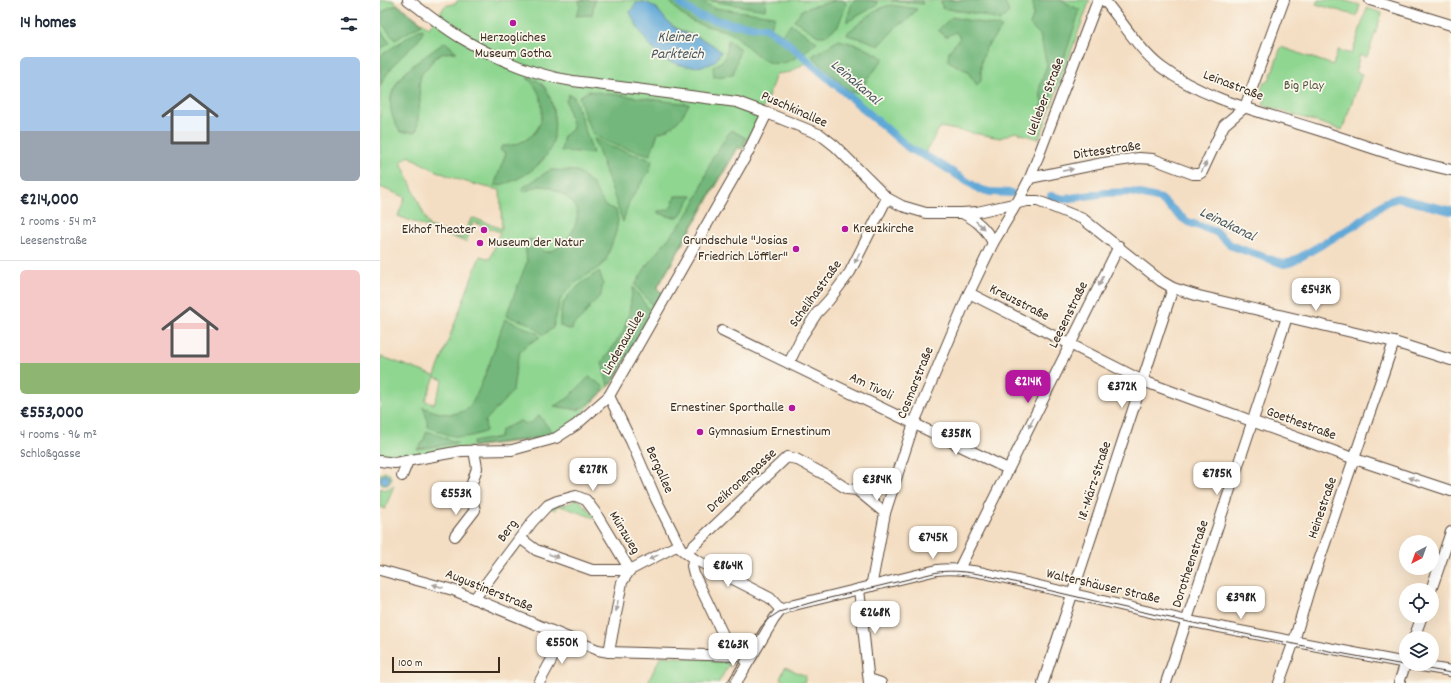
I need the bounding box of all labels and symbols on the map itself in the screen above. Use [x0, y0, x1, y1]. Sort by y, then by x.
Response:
marker: Herzogliches Museum Gotha [508, 18, 518, 28]
water label: Kleiner Parkteich [650, 27, 705, 66]
place label: Herzogliches Museum Gotha [475, 28, 552, 64]
water label: Leinakanal [825, 55, 886, 112]
street label: Uelleber Straße [1022, 55, 1070, 139]
street label: Leinastraße [1200, 65, 1266, 107]
park label: Big Play [1284, 76, 1325, 96]
street label: Puschkinallee [758, 86, 830, 134]
street label: Dittesstraße [1072, 136, 1142, 166]
one-way arrow [1201, 161, 1207, 173]
one-way arrow [1062, 167, 1074, 173]
water label: Leinakanal [1195, 202, 1260, 249]
place label: Kreuzkirche [853, 219, 914, 239]
place label: Ekhof Theater [402, 220, 477, 240]
one-way arrow [976, 220, 985, 229]
marker: Kreuzkirche [840, 224, 850, 234]
marker: Ekhof Theater [479, 225, 489, 235]
place label: Grundschule "Josias Friedrich Löffler" [683, 231, 788, 267]
place label: Museum der Natur [488, 233, 585, 253]
marker: Museum der Natur [475, 238, 485, 248]
marker: Grundschule "Josias Friedrich Löffler" [791, 244, 801, 254]
one-way arrow [854, 252, 861, 264]
street label: Schelihastraße [785, 256, 847, 332]
one-way arrow [1098, 276, 1104, 287]
street label: Leesenstraße [1044, 278, 1094, 352]
pin: €543K [1288, 278, 1344, 312]
street label: Kreuzstraße [986, 279, 1052, 327]
street label: Lindenauallee [597, 307, 651, 379]
street label: Cosmarstraße [892, 344, 940, 422]
street label: Am Tivoli [846, 368, 897, 406]
pin: €214K [1000, 370, 1056, 404]
pin: €372K [1094, 375, 1150, 409]
place label: Ernestiner Sporthalle [670, 398, 784, 418]
street label: Goethestraße [1263, 402, 1339, 446]
marker: Ernestiner Sporthalle [787, 403, 797, 413]
one-way arrow [1028, 417, 1034, 428]
place label: Gymnasium Ernestinum [708, 422, 831, 442]
pin: €358K [928, 422, 984, 456]
marker: Gymnasium Ernestinum [695, 427, 705, 437]
street label: 18.-März-Straße [1073, 439, 1117, 523]
street label: Bergallee [640, 443, 678, 497]
street label: Dreikronengasse [703, 444, 781, 518]
pin: €278K [565, 458, 621, 492]
pin: €785K [1189, 462, 1245, 496]
pin: €384K [849, 468, 905, 502]
street label: Heinestraße [1303, 474, 1343, 542]
one-way arrow [1408, 475, 1420, 481]
pin: €553K [428, 482, 484, 516]
street label: Münzweg [603, 508, 645, 558]
street label: Berg [493, 515, 523, 547]
street label: Dorotheenstraße [1167, 518, 1215, 610]
pin: €745K [905, 526, 961, 560]
north arrow [1399, 535, 1439, 575]
one-way arrow [548, 554, 560, 560]
one-way arrow [648, 554, 660, 561]
pin: €864K [700, 554, 756, 588]
street label: Augustinerstraße [442, 564, 536, 618]
street label: Waltershäuser Straße [1044, 564, 1162, 610]
one-way arrow [432, 582, 444, 588]
pin: €398K [1213, 586, 1269, 620]
one-way arrow [614, 600, 620, 613]
pin: €268K [847, 601, 903, 635]
pin: €550K [534, 631, 590, 665]
pin: €263K [705, 633, 761, 667]
scale bar [392, 655, 500, 674]

